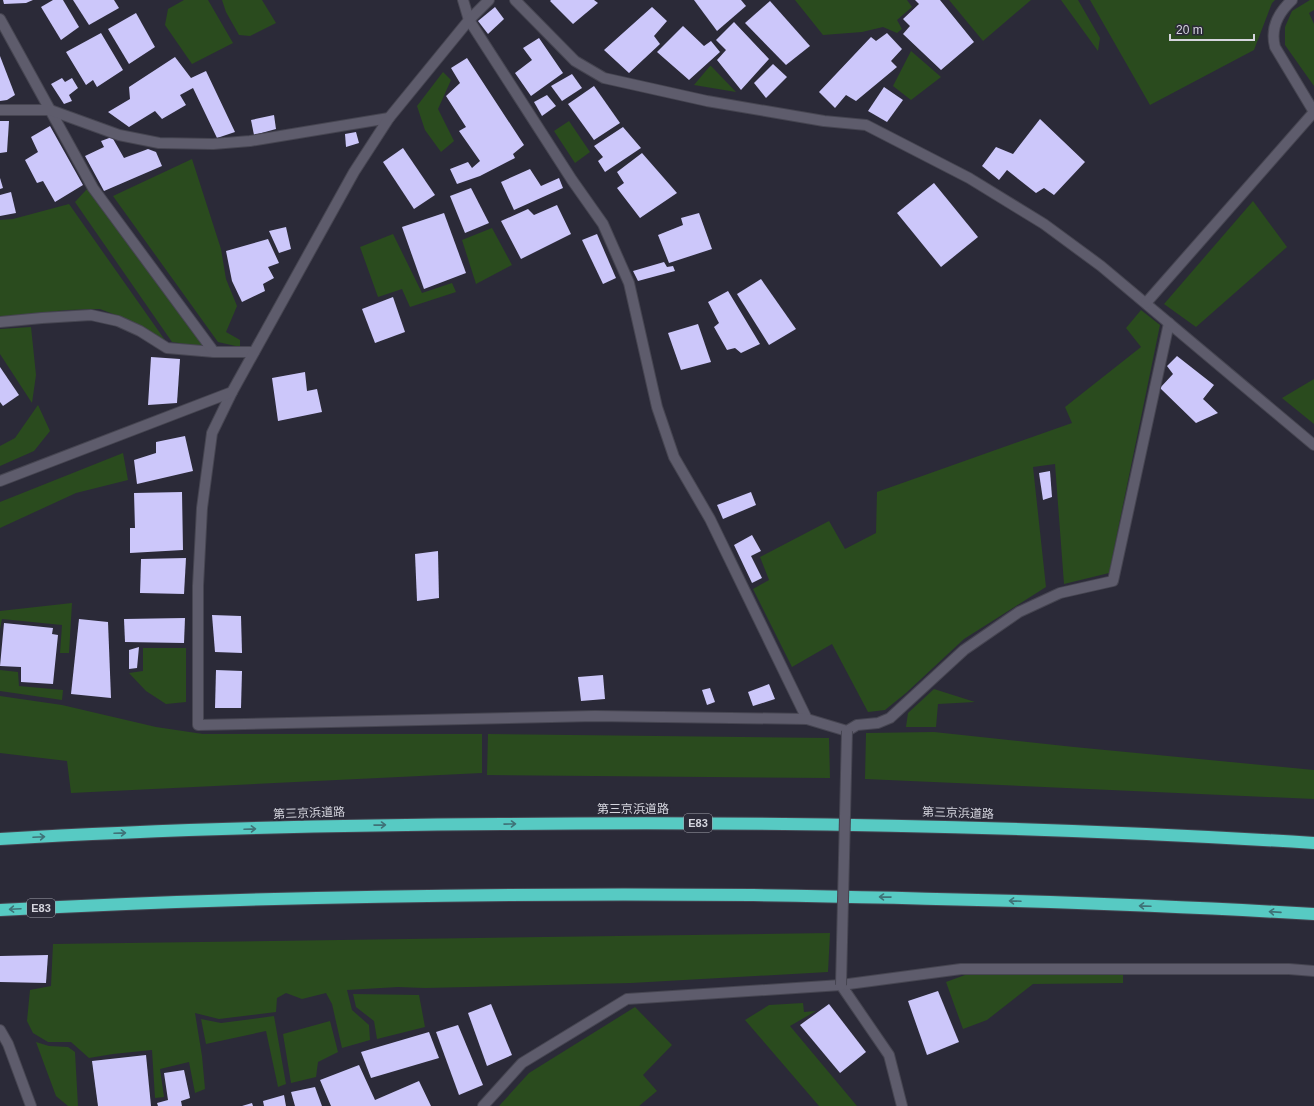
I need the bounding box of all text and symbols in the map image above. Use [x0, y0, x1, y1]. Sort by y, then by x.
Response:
scale bar [1170, 16, 1254, 42]
text: 20 m [1176, 23, 1203, 37]
street label: 第三京浜道路 [597, 802, 669, 816]
street label: 第三京浜道路 [273, 805, 345, 821]
street label: 第三京浜道路 [922, 805, 994, 821]
road number: E83 [684, 814, 712, 832]
one-way arrow [503, 820, 516, 828]
one-way arrow [373, 821, 386, 829]
one-way arrow [243, 825, 256, 833]
one-way arrow [113, 829, 126, 837]
one-way arrow [32, 833, 45, 840]
one-way arrow [879, 893, 892, 901]
one-way arrow [1009, 897, 1022, 905]
road number: E83 [27, 899, 55, 917]
one-way arrow [1139, 902, 1152, 909]
one-way arrow [9, 906, 22, 913]
one-way arrow [1269, 908, 1282, 915]

